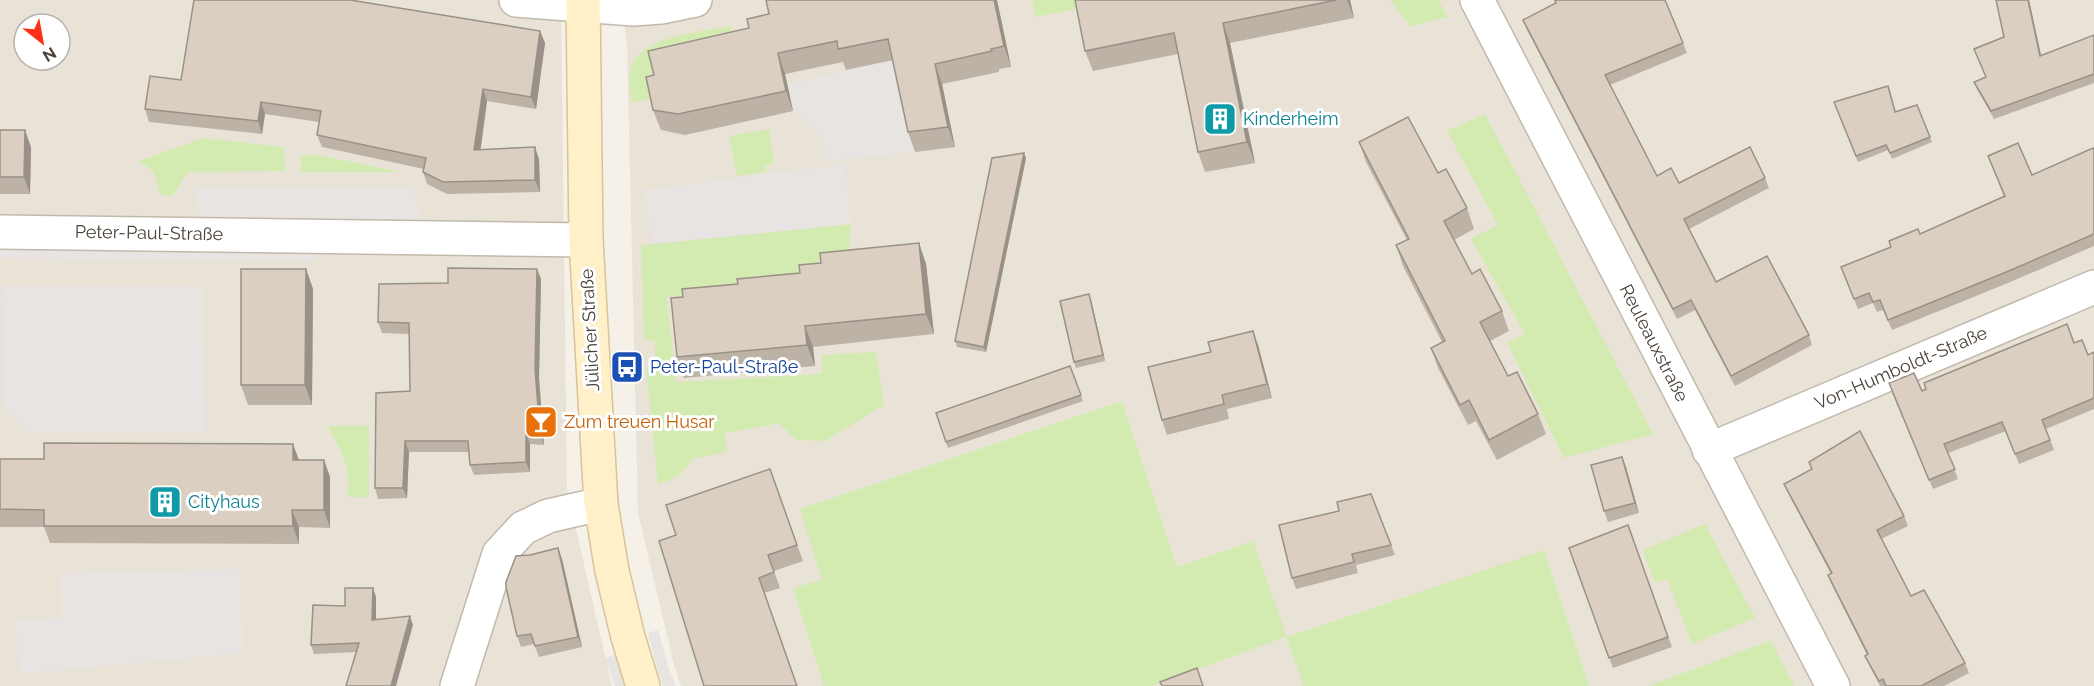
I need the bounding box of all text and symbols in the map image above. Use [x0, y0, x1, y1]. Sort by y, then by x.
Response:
north arrow [12, 12, 72, 72]
text: N [39, 43, 60, 66]
building icon: Kinderheim [1202, 101, 1238, 137]
place label: Kinderheim [1243, 108, 1339, 129]
street label: Peter-Paul-Straße [75, 221, 224, 244]
street label: Jülicher Straße [576, 268, 603, 392]
street label: Reuleauxstraße [1616, 281, 1693, 405]
street label: Von-Humboldt-Straße [1811, 322, 1991, 413]
bus stop icon: Peter-Paul-Straße [609, 349, 645, 385]
place label: Peter-Paul-Straße [650, 356, 799, 377]
bar icon: Zum treuen Husar [523, 404, 559, 440]
place label: Zum treuen Husar [564, 411, 715, 432]
building icon: Cityhaus [147, 484, 183, 520]
place label: Cityhaus [188, 491, 260, 512]

